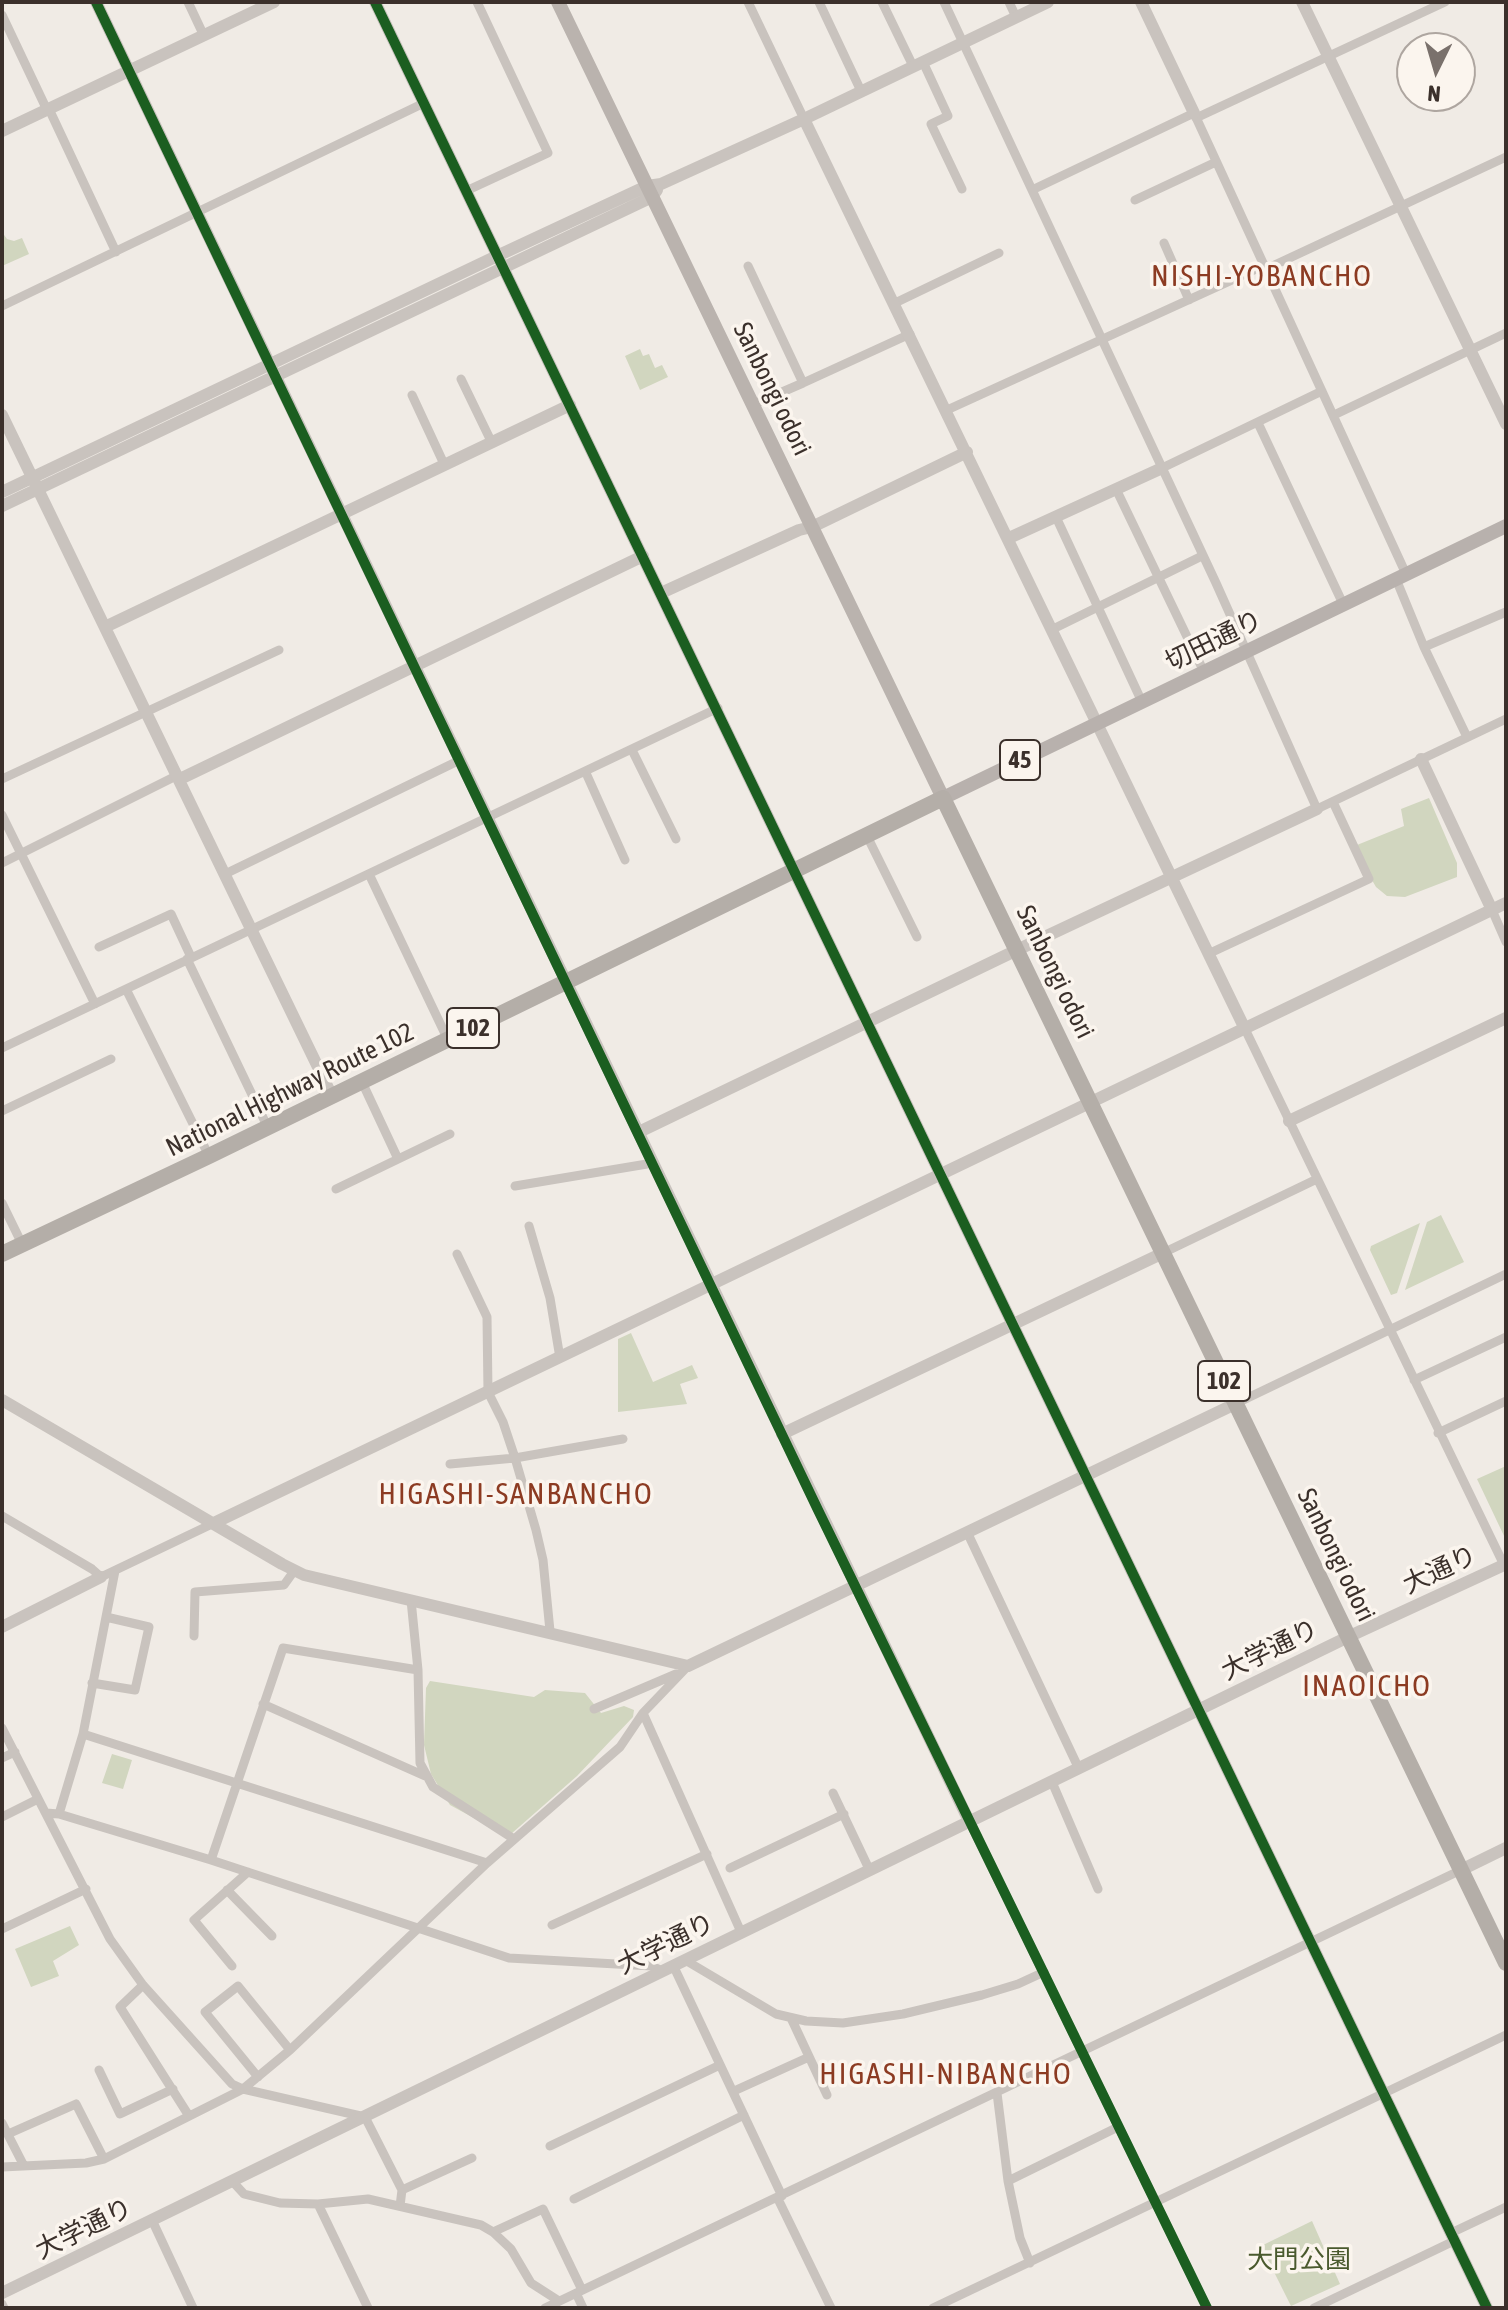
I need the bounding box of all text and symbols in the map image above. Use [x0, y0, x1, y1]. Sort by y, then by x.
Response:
north arrow [1396, 32, 1476, 112]
text: N [1426, 80, 1442, 107]
district label: NISHI-YOBANCHO [1151, 259, 1373, 295]
street label: Sanbongi odori [726, 317, 818, 461]
street label: 切田通り [1160, 604, 1268, 678]
road number: 45 [1000, 740, 1040, 780]
street label: Sanbongi odori [1009, 900, 1101, 1044]
road number: 102 [447, 1008, 499, 1048]
street label: National Highway Route 102 [161, 1016, 419, 1164]
road number: 102 [1198, 1361, 1250, 1401]
district label: HIGASHI-SANBANCHO [379, 1477, 653, 1513]
street label: Sanbongi odori [1290, 1483, 1382, 1627]
street label: 大通り [1398, 1539, 1482, 1601]
street label: 大学通り [1216, 1613, 1324, 1687]
district label: INAOICHO [1302, 1669, 1432, 1705]
street label: 大学通り [612, 1907, 720, 1981]
district label: HIGASHI-NIBANCHO [819, 2057, 1073, 2093]
street label: 大学通り [30, 2192, 138, 2266]
park label: 大門公園 [1247, 2244, 1351, 2276]

